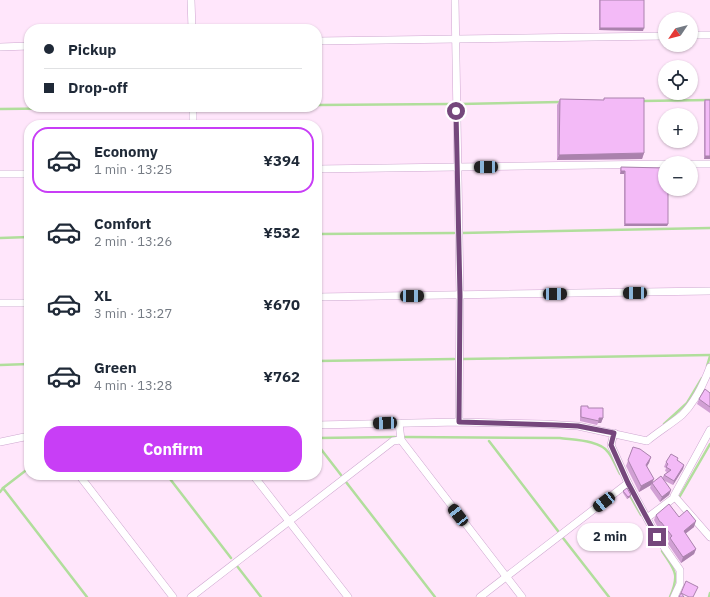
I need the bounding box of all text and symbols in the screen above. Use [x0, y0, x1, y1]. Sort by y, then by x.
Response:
north arrow [658, 12, 698, 52]
map controls [658, 12, 698, 196]
text: Pickup [68, 40, 116, 59]
button: locate [658, 60, 698, 100]
text: Drop-off [68, 78, 128, 97]
route start [447, 102, 465, 120]
button: + [658, 108, 698, 148]
icon: car [46, 142, 82, 178]
text: Economy [94, 142, 158, 161]
text: ¥394 [263, 151, 300, 170]
button: − [658, 156, 698, 196]
text: 1 min · 13:25 [94, 161, 172, 178]
car [474, 161, 498, 173]
icon: car [46, 214, 82, 250]
text: Comfort [94, 214, 151, 233]
text: ¥532 [263, 223, 300, 242]
text: 2 min · 13:26 [94, 233, 172, 250]
icon: car [46, 286, 82, 322]
text: XL [94, 286, 112, 305]
car [623, 287, 647, 299]
car [543, 288, 567, 300]
car [400, 290, 424, 302]
text: ¥670 [263, 295, 300, 314]
text: 3 min · 13:27 [94, 305, 172, 322]
icon: car [46, 358, 82, 394]
text: Green [94, 358, 137, 377]
text: ¥762 [263, 367, 300, 386]
text: 4 min · 13:28 [94, 377, 172, 394]
car [373, 417, 397, 429]
button: Confirm [44, 426, 302, 472]
car [591, 490, 617, 514]
car [446, 502, 470, 528]
callout: 2 min [577, 523, 643, 551]
text: 2 min [593, 528, 627, 545]
route end [648, 528, 666, 546]

